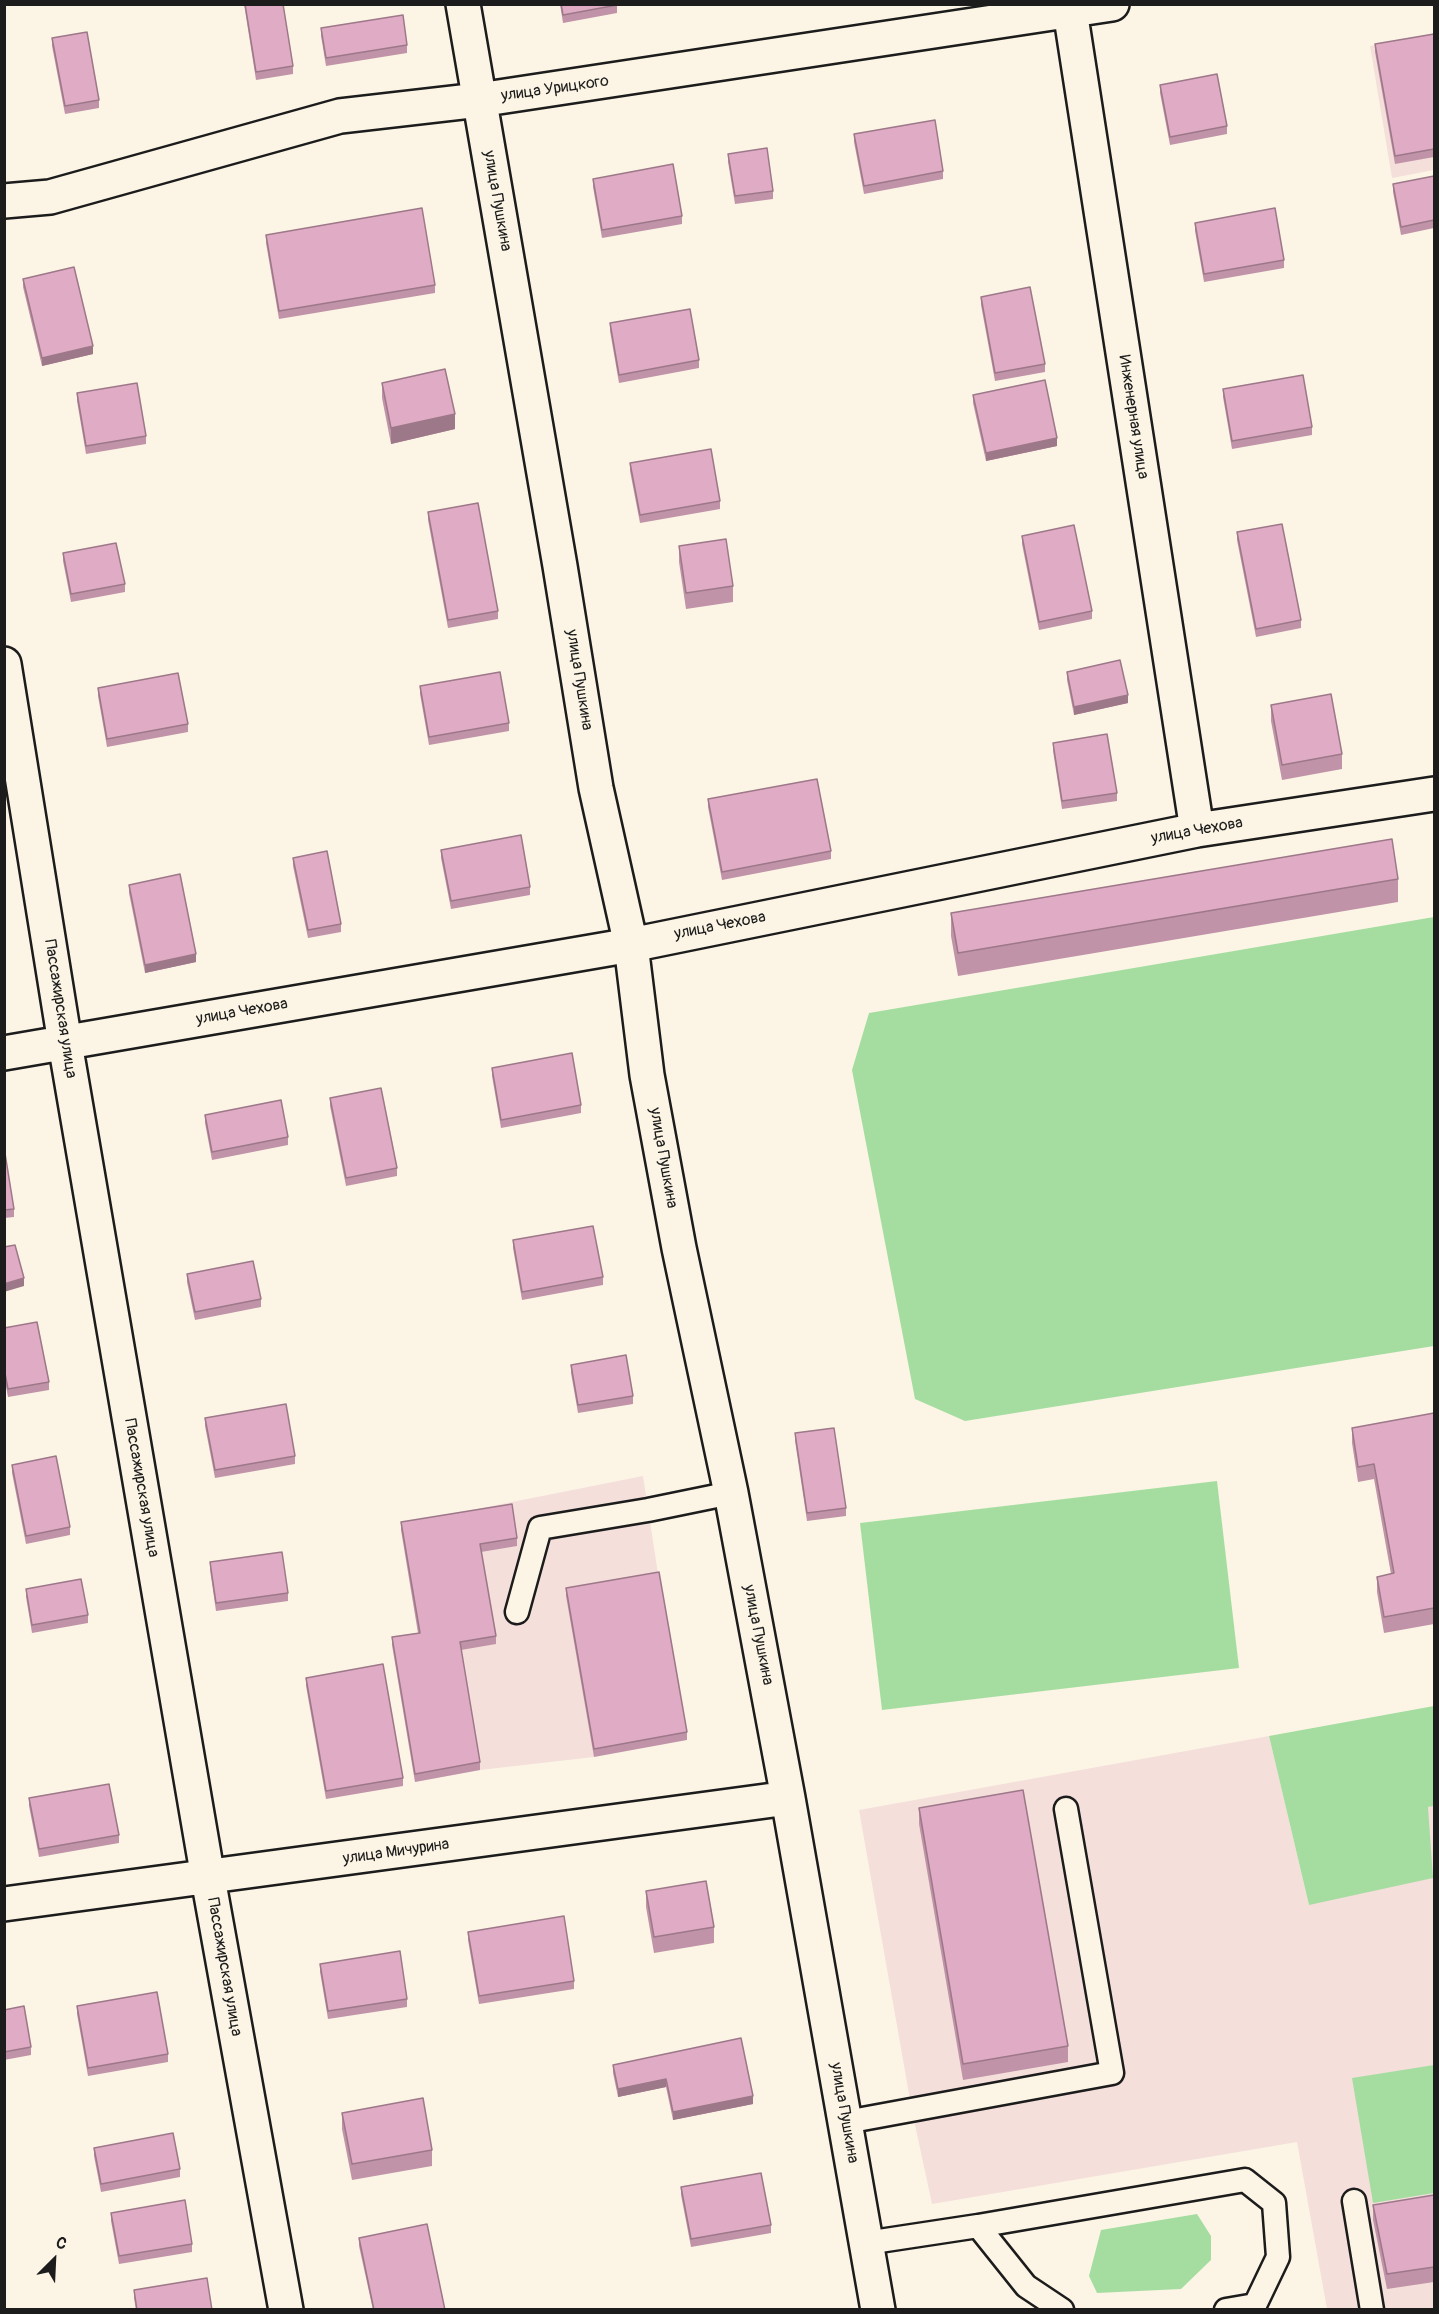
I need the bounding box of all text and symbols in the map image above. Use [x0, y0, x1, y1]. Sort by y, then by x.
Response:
street label: улица Урицкого [500, 72, 610, 106]
street label: улица Пушкина [479, 149, 515, 253]
street label: Инженерная улица [1114, 354, 1152, 480]
street label: улица Пушкина [562, 628, 596, 732]
street label: улица Чехова [1150, 813, 1244, 849]
street label: улица Чехова [673, 908, 767, 944]
street label: Пассажирская улица [40, 938, 80, 1080]
street label: улица Чехова [195, 994, 289, 1030]
street label: улица Пушкина [645, 1106, 681, 1210]
street label: Пассажирская улица [119, 1417, 163, 1559]
street label: улица Пушкина [739, 1583, 777, 1687]
street label: улица Мичурина [342, 1835, 450, 1869]
street label: Пассажирская улица [202, 1896, 246, 2038]
street label: улица Пушкина [826, 2061, 862, 2165]
north arrow [24, 2230, 84, 2290]
text: С [53, 2232, 70, 2255]

